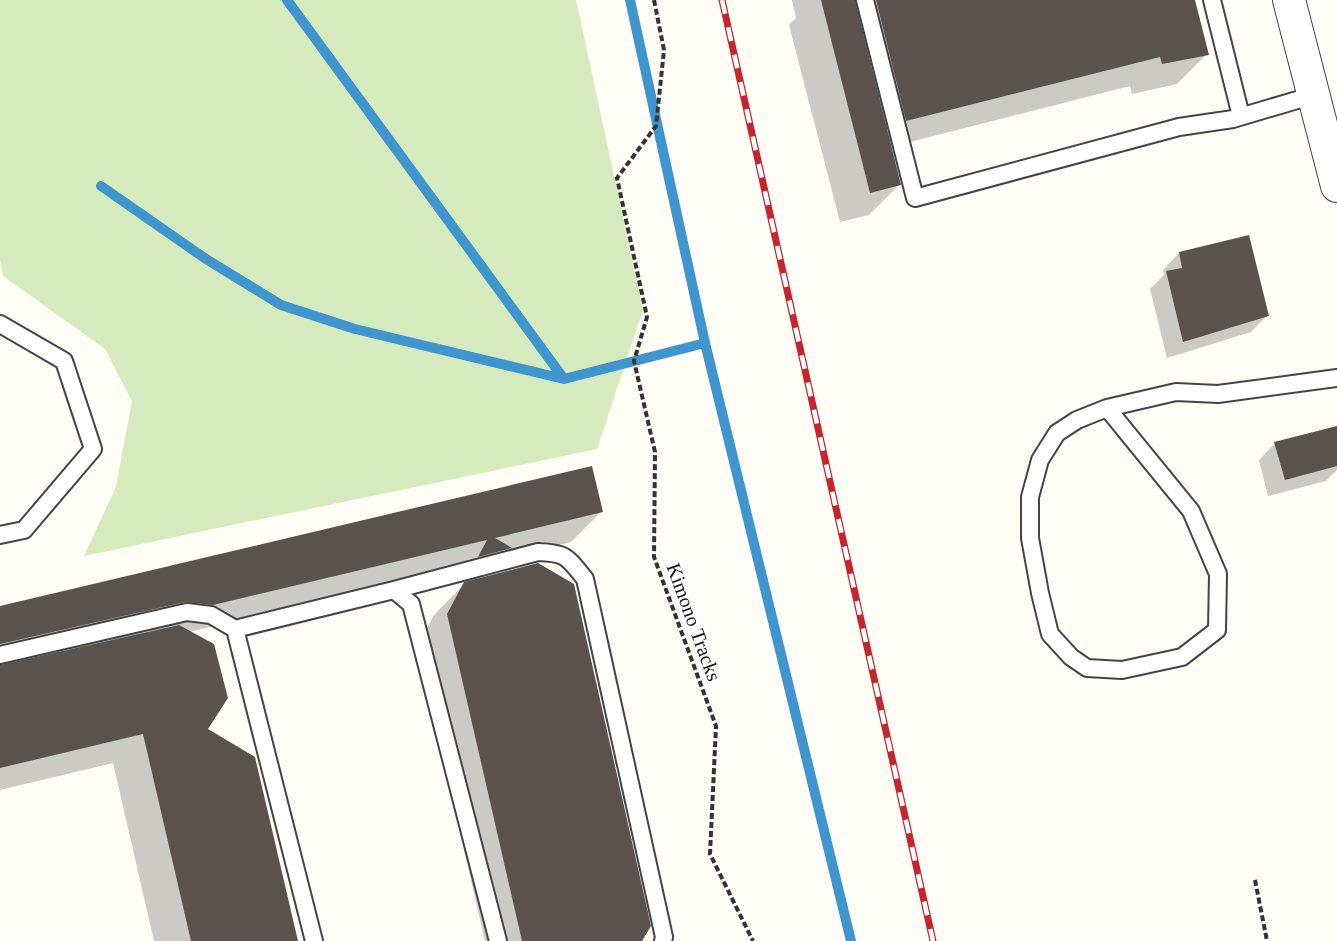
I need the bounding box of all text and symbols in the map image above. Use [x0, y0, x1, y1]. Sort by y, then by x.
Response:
street label: Kimono Tracks [662, 560, 726, 684]

